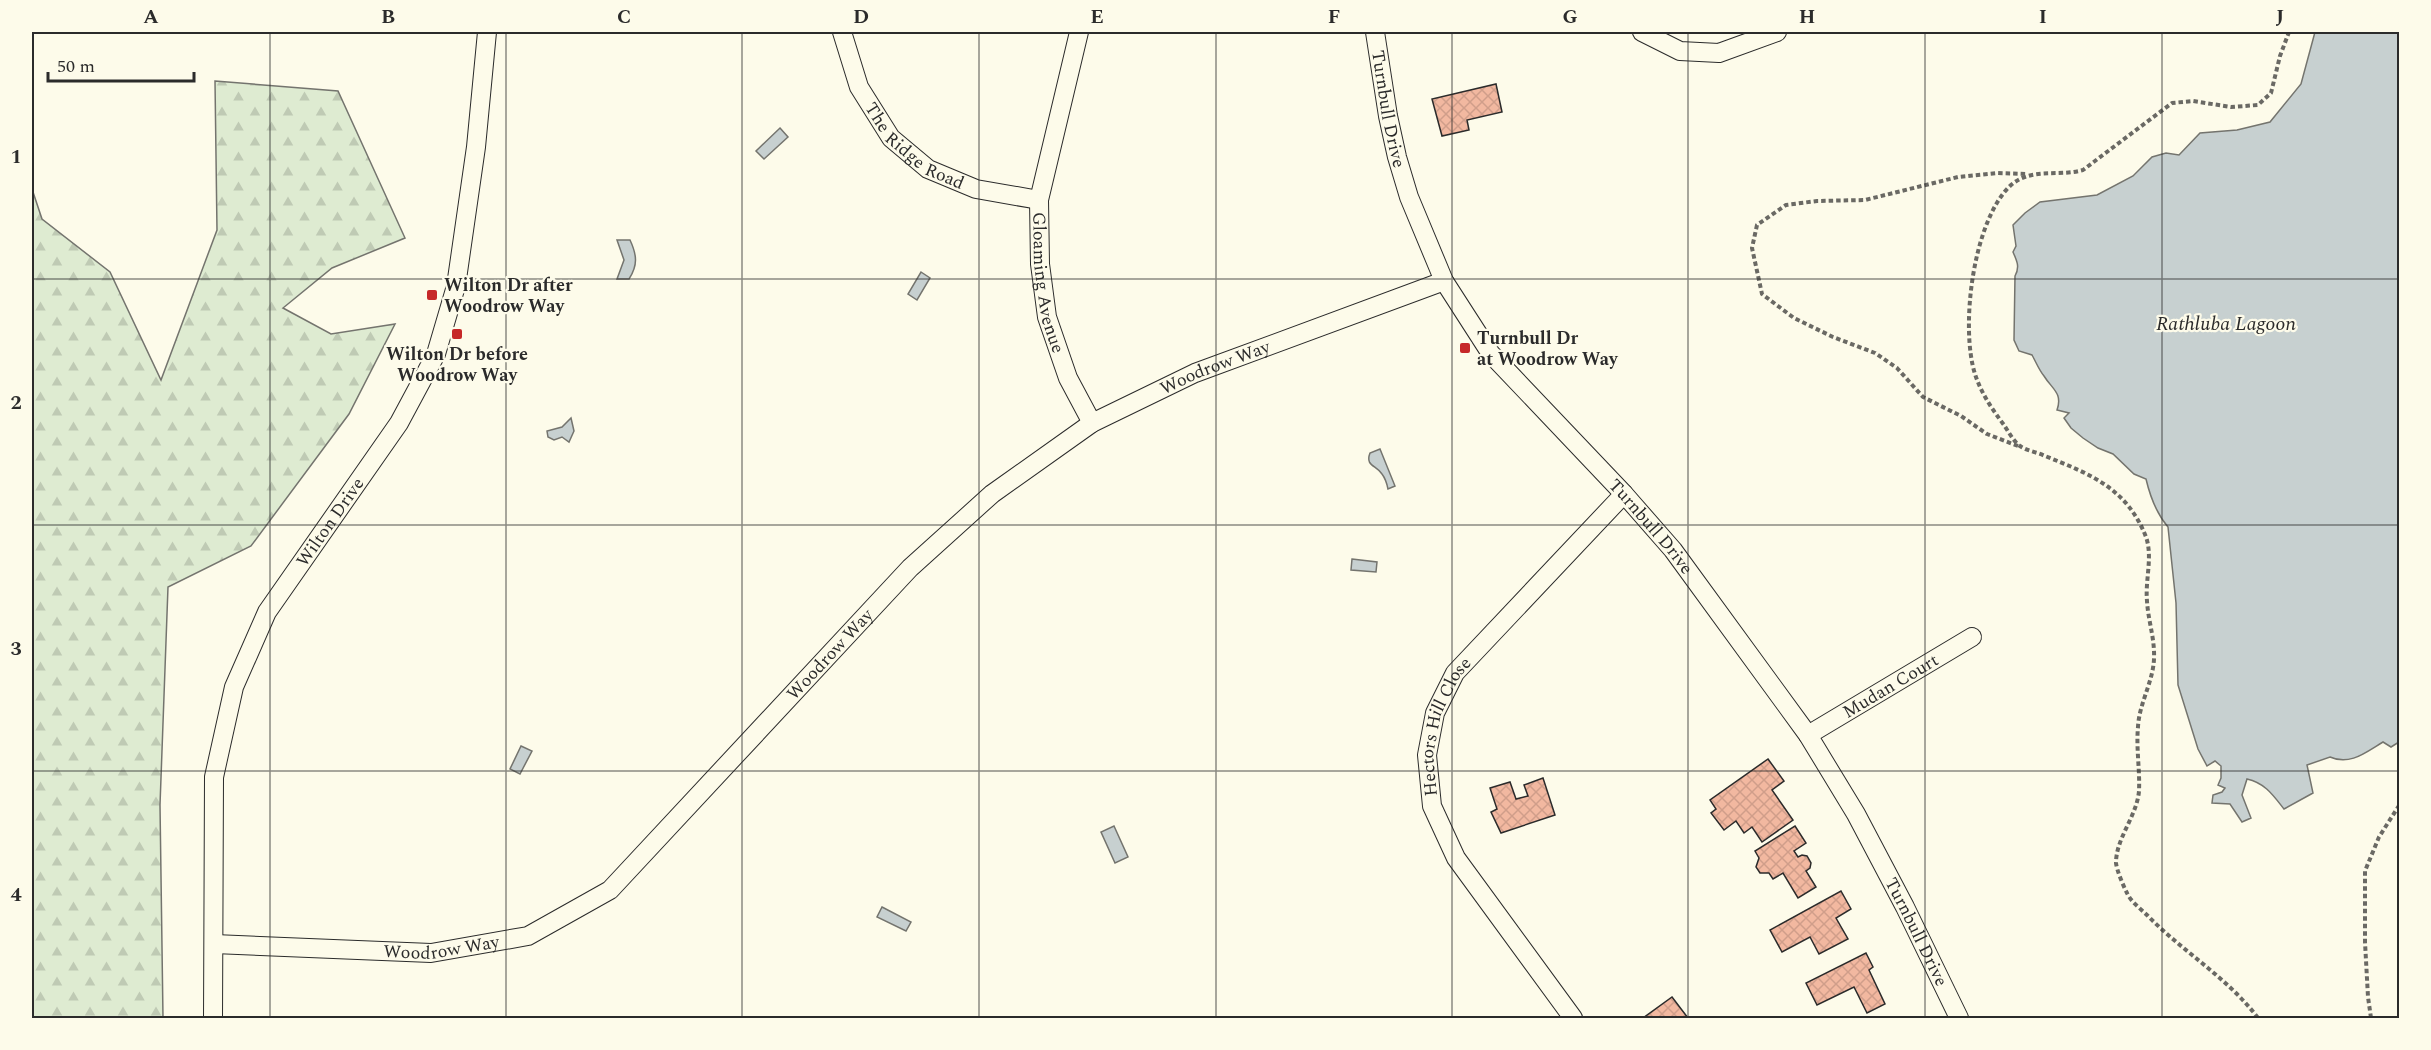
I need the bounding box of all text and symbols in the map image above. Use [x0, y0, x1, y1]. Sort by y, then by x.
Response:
text: A [143, 2, 159, 32]
text: B [381, 2, 395, 32]
text: C [617, 2, 631, 32]
text: D [853, 2, 869, 32]
text: E [1090, 2, 1104, 32]
text: F [1328, 2, 1340, 32]
text: G [1562, 2, 1578, 32]
text: H [1799, 2, 1815, 32]
text: I [2039, 2, 2047, 32]
text: J [2276, 2, 2284, 32]
scale bar [48, 45, 194, 83]
street label: Turnbull Drive [1364, 48, 1412, 171]
text: 50 m [57, 53, 95, 80]
street label: The Ridge Road [858, 97, 968, 197]
text: 1 [10, 142, 22, 172]
street label: Gloaming Avenue [1025, 212, 1071, 357]
place label: Wilton Dr after Woodrow Way [444, 272, 573, 320]
marker: Wilton Dr after Woodrow Way [425, 288, 439, 302]
water label: Rathluba Lagoon [2156, 309, 2296, 339]
place label: Turnbull Dr at Woodrow Way [1477, 325, 1619, 373]
marker: Wilton Dr before Woodrow Way [450, 327, 464, 341]
street label: Woodrow Way [1155, 333, 1275, 402]
place label: Wilton Dr before Woodrow Way [386, 341, 528, 389]
marker: Turnbull Dr at Woodrow Way [1458, 341, 1472, 355]
text: 2 [10, 388, 22, 418]
street label: Wilton Drive [290, 472, 371, 572]
street label: Turnbull Drive [1602, 473, 1700, 580]
street label: Woodrow Way [780, 602, 881, 706]
text: 3 [10, 634, 22, 664]
street label: Mudan Court [1838, 647, 1944, 725]
street label: Hectors Hill Close [1414, 651, 1478, 798]
street label: Turnbull Drive [1878, 873, 1955, 991]
text: 4 [10, 880, 22, 910]
street label: Woodrow Way [383, 928, 503, 967]

